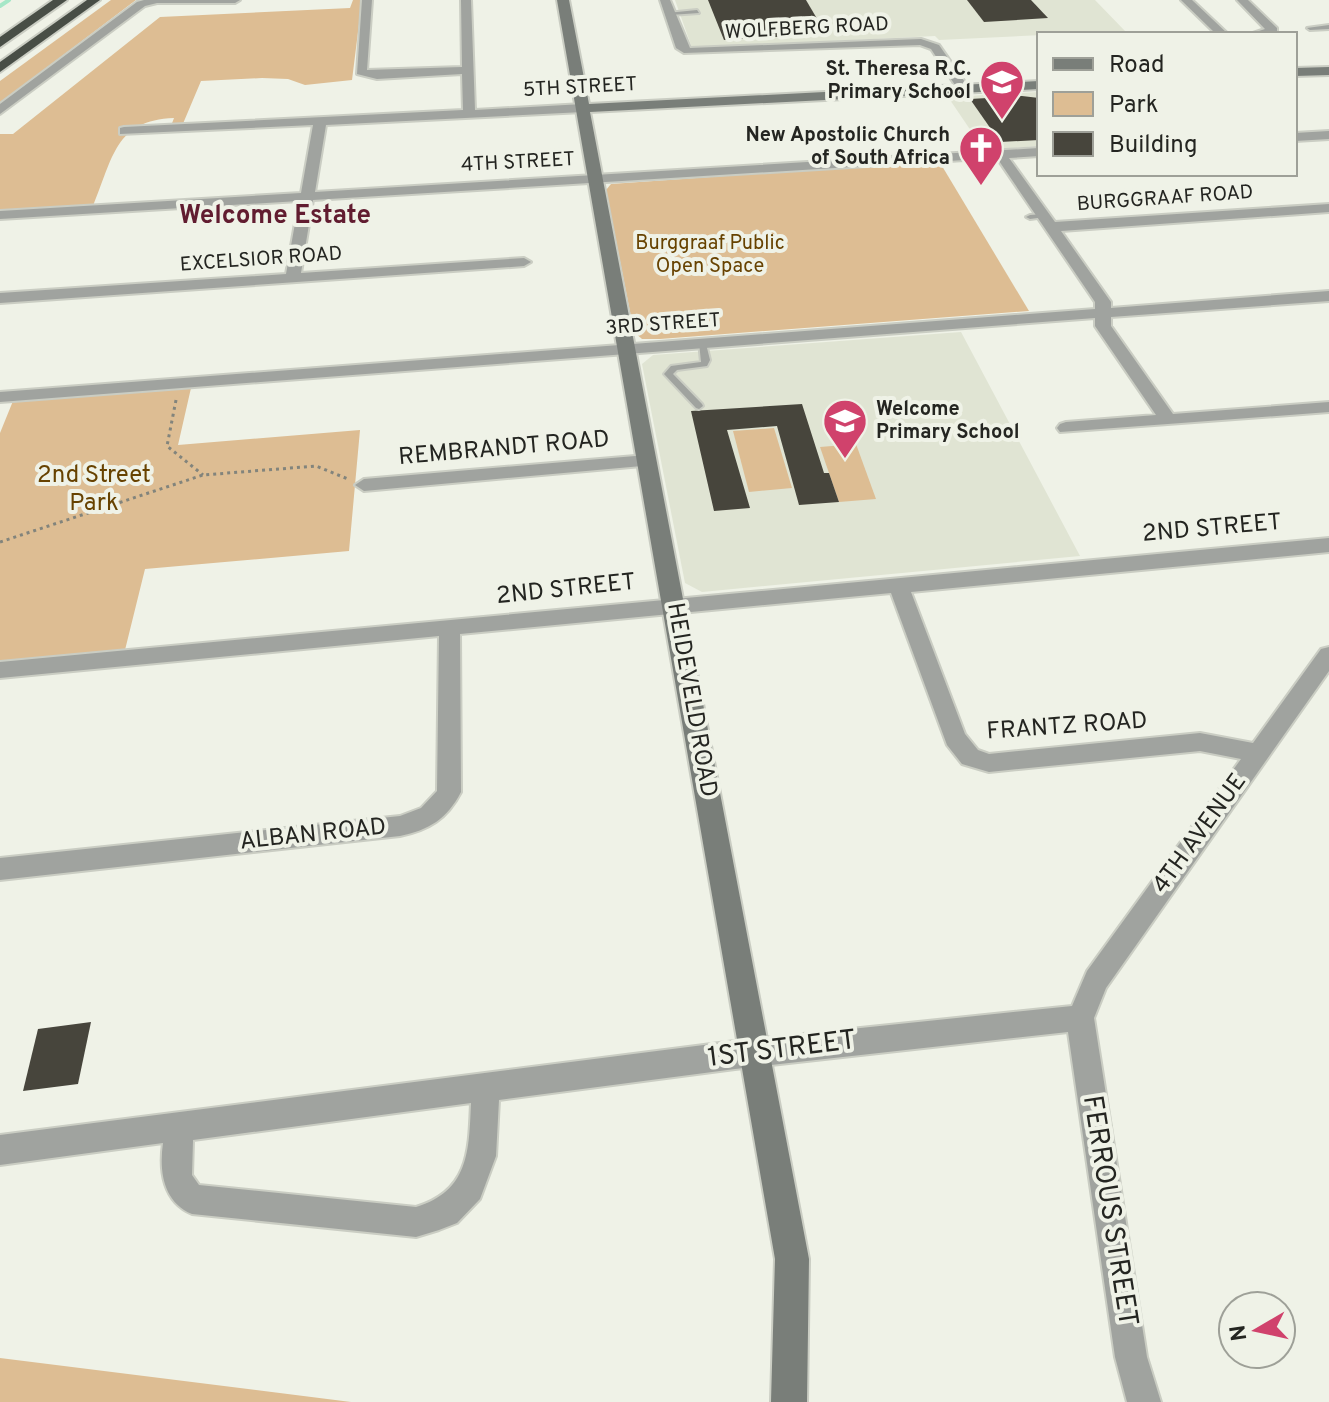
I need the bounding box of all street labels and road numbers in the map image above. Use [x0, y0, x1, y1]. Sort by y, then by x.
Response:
street label: WOLFBERG ROAD [724, 12, 890, 46]
street label: 5TH STREET [522, 72, 638, 104]
street label: 4TH STREET [460, 147, 576, 179]
street label: BURGGRAAF ROAD [1076, 180, 1254, 218]
street label: EXCELSIOR ROAD [179, 241, 343, 279]
street label: 3RD STREET [604, 308, 722, 342]
street label: REMBRANDT ROAD [397, 425, 611, 473]
street label: 2ND STREET [1141, 508, 1283, 550]
street label: 2ND STREET [495, 568, 637, 612]
street label: HEIDEVELD ROAD [659, 600, 723, 800]
street label: FRANTZ ROAD [985, 706, 1149, 748]
street label: 4TH AVENUE [1146, 768, 1254, 900]
street label: ALBAN ROAD [238, 812, 388, 858]
street label: 1ST STREET [706, 1023, 858, 1077]
street label: FERROUS STREET [1073, 1093, 1145, 1329]

